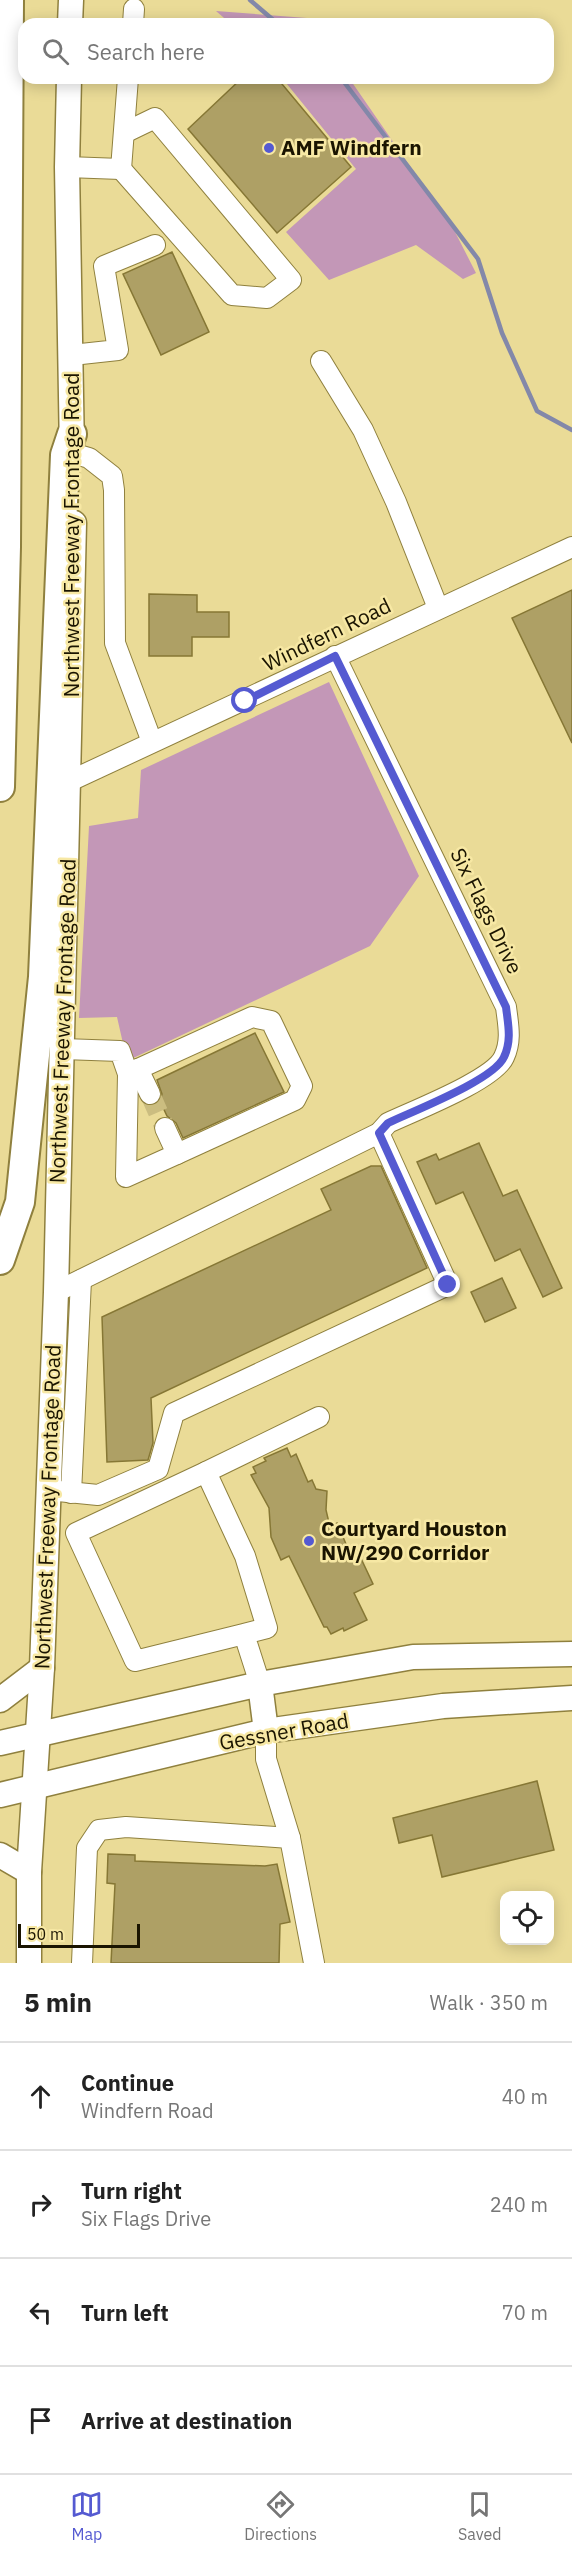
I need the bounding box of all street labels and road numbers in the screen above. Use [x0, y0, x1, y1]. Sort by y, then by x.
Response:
street label: Northwest Freeway Frontage Road [57, 373, 85, 697]
street label: Windfern Road [258, 591, 395, 677]
street label: Six Flags Drive [444, 843, 529, 978]
street label: Northwest Freeway Frontage Road [42, 858, 82, 1184]
street label: Northwest Freeway Frontage Road [27, 1344, 67, 1670]
street label: Gessner Road [217, 1706, 351, 1756]

